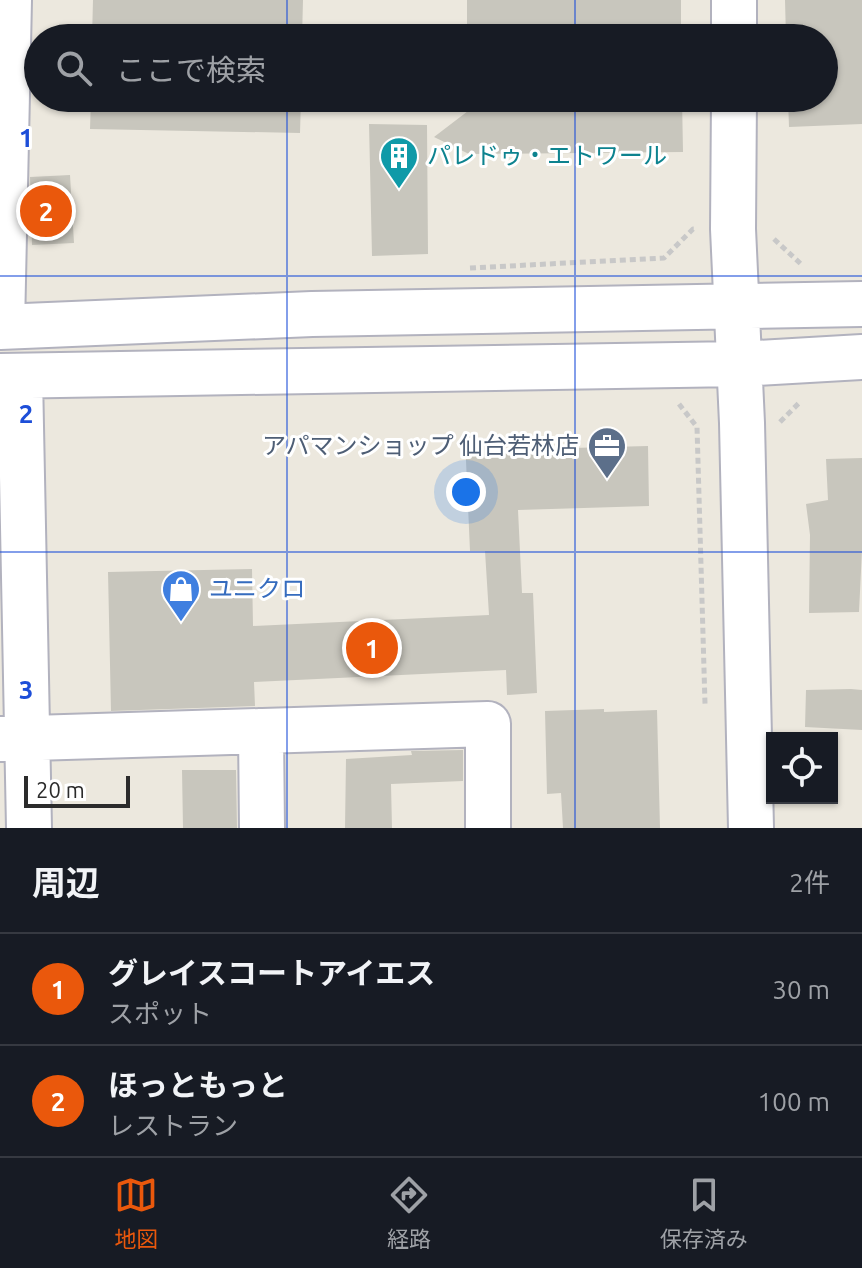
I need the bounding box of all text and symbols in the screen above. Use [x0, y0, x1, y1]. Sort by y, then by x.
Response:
search box [24, 24, 838, 112]
icon: search [52, 46, 96, 90]
text: ここで検索 [116, 53, 266, 87]
text: 1 [19, 123, 33, 152]
building icon: パレドゥ・エトワール [378, 135, 420, 190]
place label: パレドゥ・エトワール [427, 142, 667, 169]
pin: 2 [20, 181, 72, 241]
text: 2 [19, 399, 33, 428]
office icon: アパマンショップ 仙台若林店 [586, 425, 628, 480]
place label: アパマンショップ 仙台若林店 [262, 432, 579, 459]
your location [446, 472, 486, 512]
shop icon: ユニクロ [160, 568, 202, 623]
place label: ユニクロ [209, 575, 305, 602]
pin: 1 [346, 618, 398, 678]
text: 3 [19, 675, 33, 704]
map controls [766, 732, 838, 804]
button: locate [766, 732, 838, 804]
scale bar [24, 772, 130, 808]
text: 20 m [36, 777, 85, 802]
text: 周辺 [32, 863, 100, 901]
text: 2件 [789, 868, 830, 897]
text: グレイスコートアイエス [108, 956, 435, 990]
text: 1 [51, 975, 65, 1004]
text: 30 m [772, 975, 830, 1004]
text: スポット [108, 999, 212, 1028]
text: ほっともっと [108, 1068, 288, 1102]
text: 2 [51, 1087, 65, 1116]
text: 100 m [758, 1087, 830, 1116]
text: レストラン [108, 1111, 238, 1140]
tab: 地図 [114, 1173, 158, 1253]
tab: 経路 [387, 1173, 431, 1253]
tab: 保存済み [660, 1173, 748, 1253]

